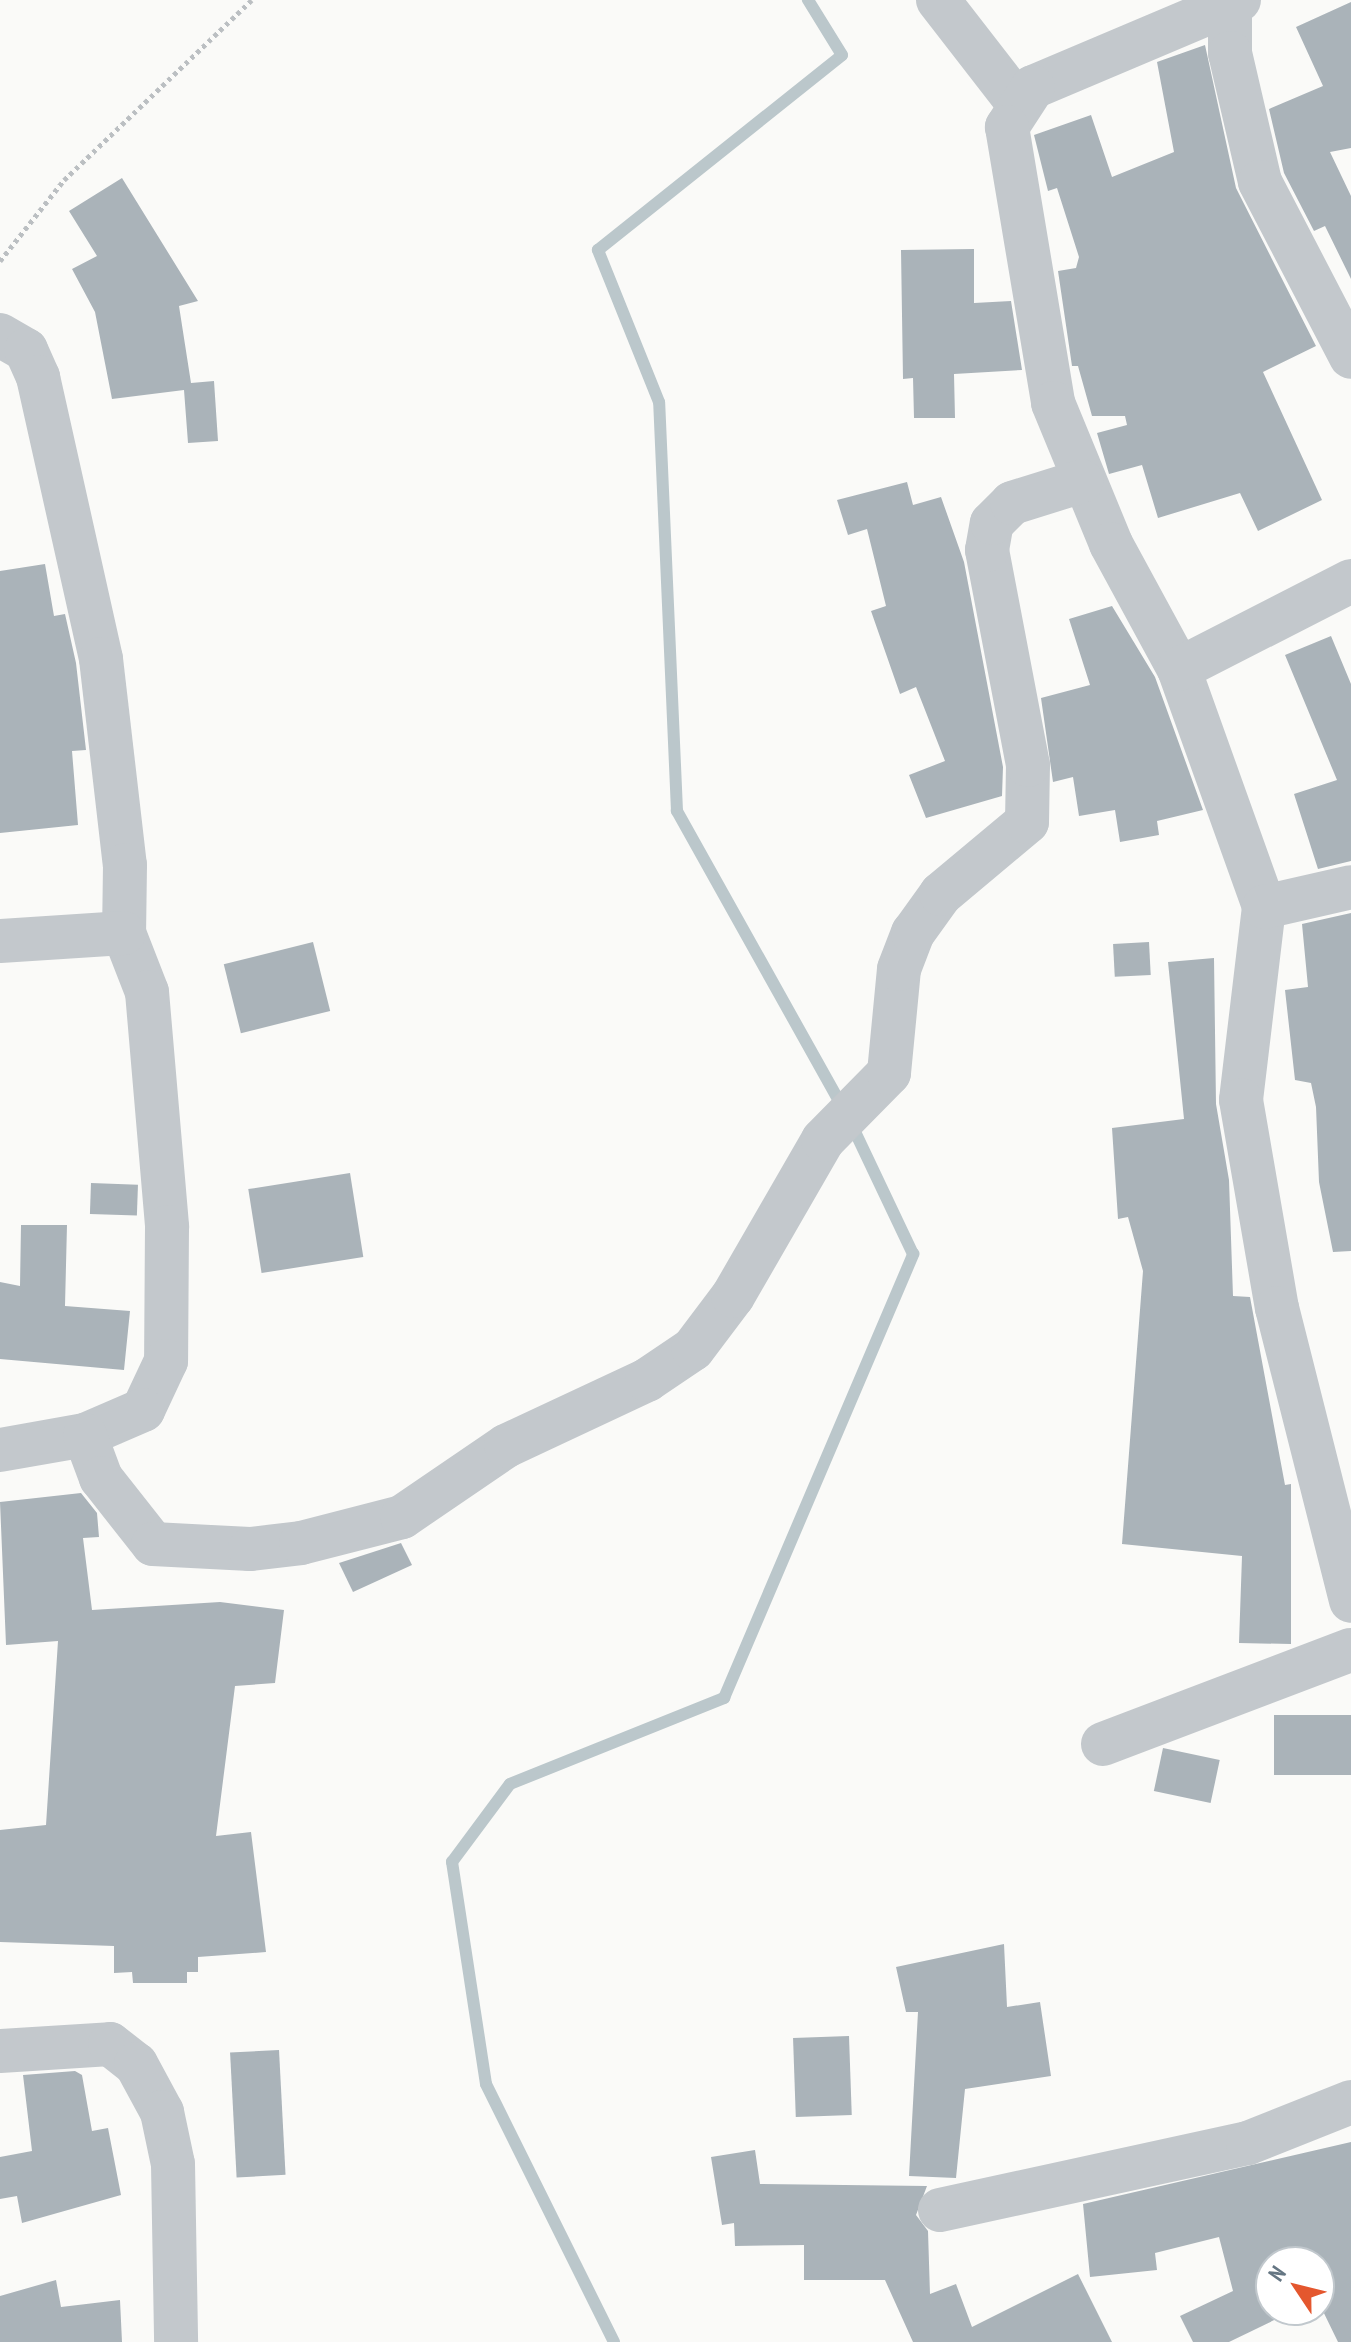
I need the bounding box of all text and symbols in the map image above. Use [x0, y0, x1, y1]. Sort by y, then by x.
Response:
north arrow [1255, 2246, 1335, 2326]
text: N [1262, 2260, 1292, 2286]

